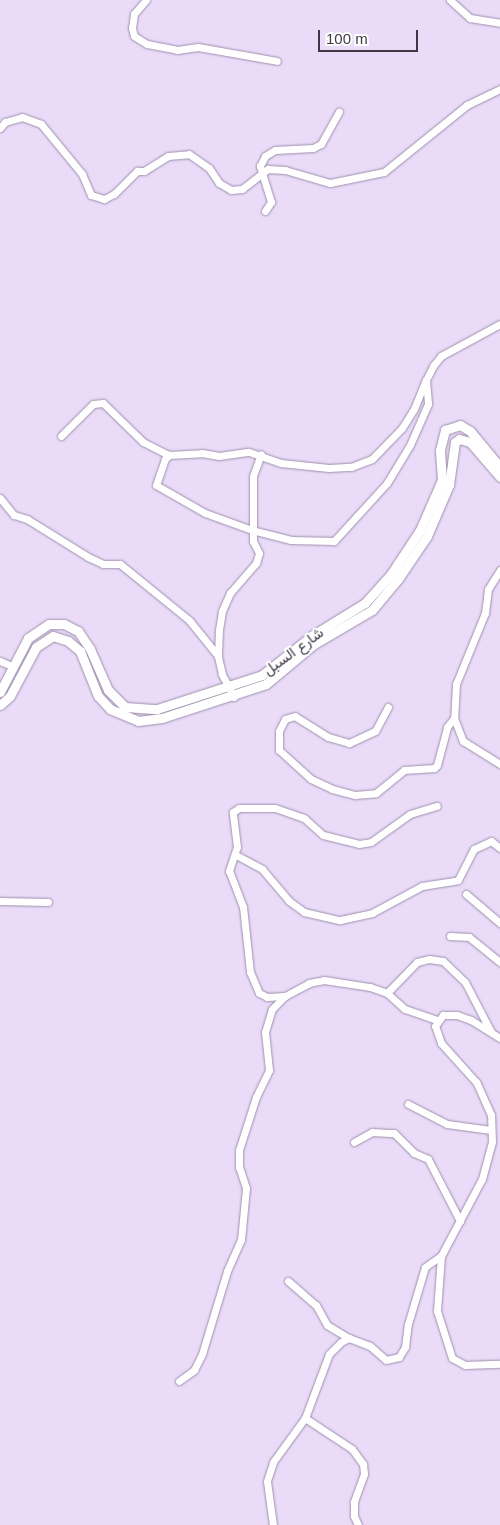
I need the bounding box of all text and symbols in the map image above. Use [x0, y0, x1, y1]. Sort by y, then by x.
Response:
scale bar [320, 20, 420, 52]
text: 100 m [326, 30, 368, 47]
street label: شارع السبل [259, 623, 327, 679]

